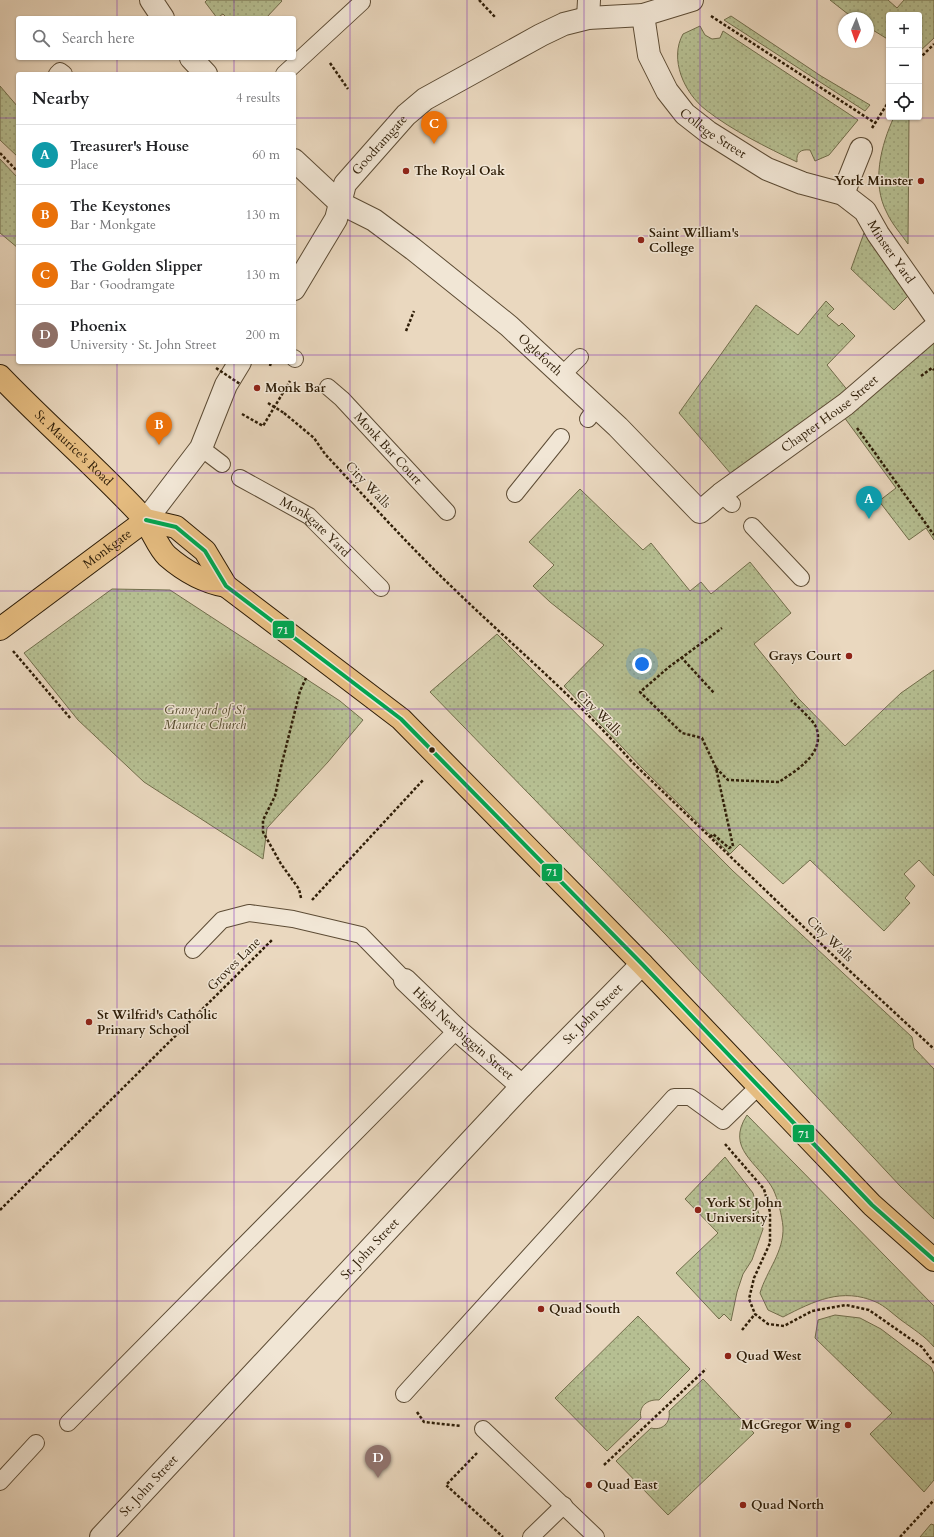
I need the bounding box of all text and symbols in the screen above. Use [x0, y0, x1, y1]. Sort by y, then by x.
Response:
north arrow [838, 12, 874, 48]
map controls [886, 12, 922, 120]
button: + [886, 12, 922, 48]
search box [16, 16, 296, 60]
icon: search [30, 27, 52, 49]
text: Search here [62, 28, 135, 48]
button: − [886, 48, 922, 84]
button: locate [886, 84, 922, 120]
text: Nearby [32, 87, 89, 110]
text: 4 results [236, 89, 280, 107]
street label: College Street [676, 104, 750, 163]
street label: Goodramgate [348, 111, 411, 179]
pin: C [421, 111, 447, 144]
text: Treasurer's House [70, 136, 189, 156]
text: A [40, 146, 50, 164]
text: 60 m [252, 146, 280, 164]
text: Place [70, 156, 98, 174]
place label: The Royal Oak [414, 162, 506, 180]
marker: The Royal Oak [401, 166, 411, 176]
place label: York Minster [834, 172, 914, 190]
marker: York Minster [916, 176, 926, 186]
text: The Keystones [70, 196, 170, 216]
text: B [40, 206, 50, 224]
text: 130 m [246, 206, 280, 224]
text: Bar · Monkgate [70, 216, 156, 234]
street label: Minster Yard [863, 217, 919, 287]
place label: Saint William's College [649, 224, 739, 257]
marker: Saint William's College [636, 235, 646, 245]
text: The Golden Slipper [70, 256, 202, 276]
text: C [40, 266, 50, 284]
text: 130 m [246, 266, 280, 284]
text: Bar · Goodramgate [70, 276, 175, 294]
text: Phoenix [70, 316, 127, 336]
text: D [39, 326, 51, 344]
text: 200 m [246, 326, 280, 344]
street label: Ogleforth [514, 330, 566, 380]
text: University · St. John Street [70, 336, 216, 354]
street label: Chapter House Street [777, 371, 882, 457]
place label: Monk Bar [265, 379, 326, 397]
marker: Monk Bar [252, 383, 262, 393]
street label: St. Maurice's Road [30, 406, 117, 490]
street label: Monk Bar Court [350, 408, 426, 489]
pin: B [146, 412, 172, 445]
street label: City Walls [341, 458, 395, 512]
pin: A [856, 486, 882, 519]
street label: Monkgate Yard [276, 493, 354, 561]
street label: Monkgate [79, 525, 136, 573]
line badge: 71 [272, 620, 295, 639]
text: 71 [277, 623, 289, 638]
place label: Grays Court [768, 647, 841, 665]
marker: Grays Court [844, 651, 854, 661]
your location [632, 654, 652, 674]
street label: City Walls [572, 686, 626, 740]
park label: Graveyard of St Maurice Church [164, 701, 247, 734]
unlabelled marker [427, 745, 437, 755]
line badge: 71 [541, 863, 563, 882]
text: 71 [546, 865, 558, 880]
street label: City Walls [803, 912, 857, 966]
street label: Groves Lane [203, 933, 265, 995]
street label: St. John Street [559, 980, 627, 1048]
street label: High Newbiggin Street [408, 983, 518, 1084]
place label: St Wilfrid's Catholic Primary School [97, 1006, 218, 1039]
marker: St Wilfrid's Catholic Primary School [84, 1017, 94, 1027]
line badge: 71 [792, 1124, 815, 1143]
text: 71 [798, 1127, 810, 1142]
place label: York St John University [706, 1194, 783, 1227]
marker: York St John University [693, 1205, 703, 1215]
street label: St. John Street [337, 1214, 403, 1284]
place label: Quad South [549, 1300, 620, 1318]
marker: Quad South [536, 1304, 546, 1314]
place label: Quad West [736, 1347, 802, 1365]
marker: Quad West [723, 1351, 733, 1361]
place label: McGregor Wing [741, 1416, 840, 1434]
marker: McGregor Wing [843, 1420, 853, 1430]
pin: D [365, 1445, 391, 1478]
street label: St. John Street [116, 1451, 182, 1521]
place label: Quad East [597, 1476, 658, 1494]
marker: Quad East [584, 1480, 594, 1490]
place label: Quad North [751, 1496, 824, 1514]
marker: Quad North [738, 1500, 748, 1510]

